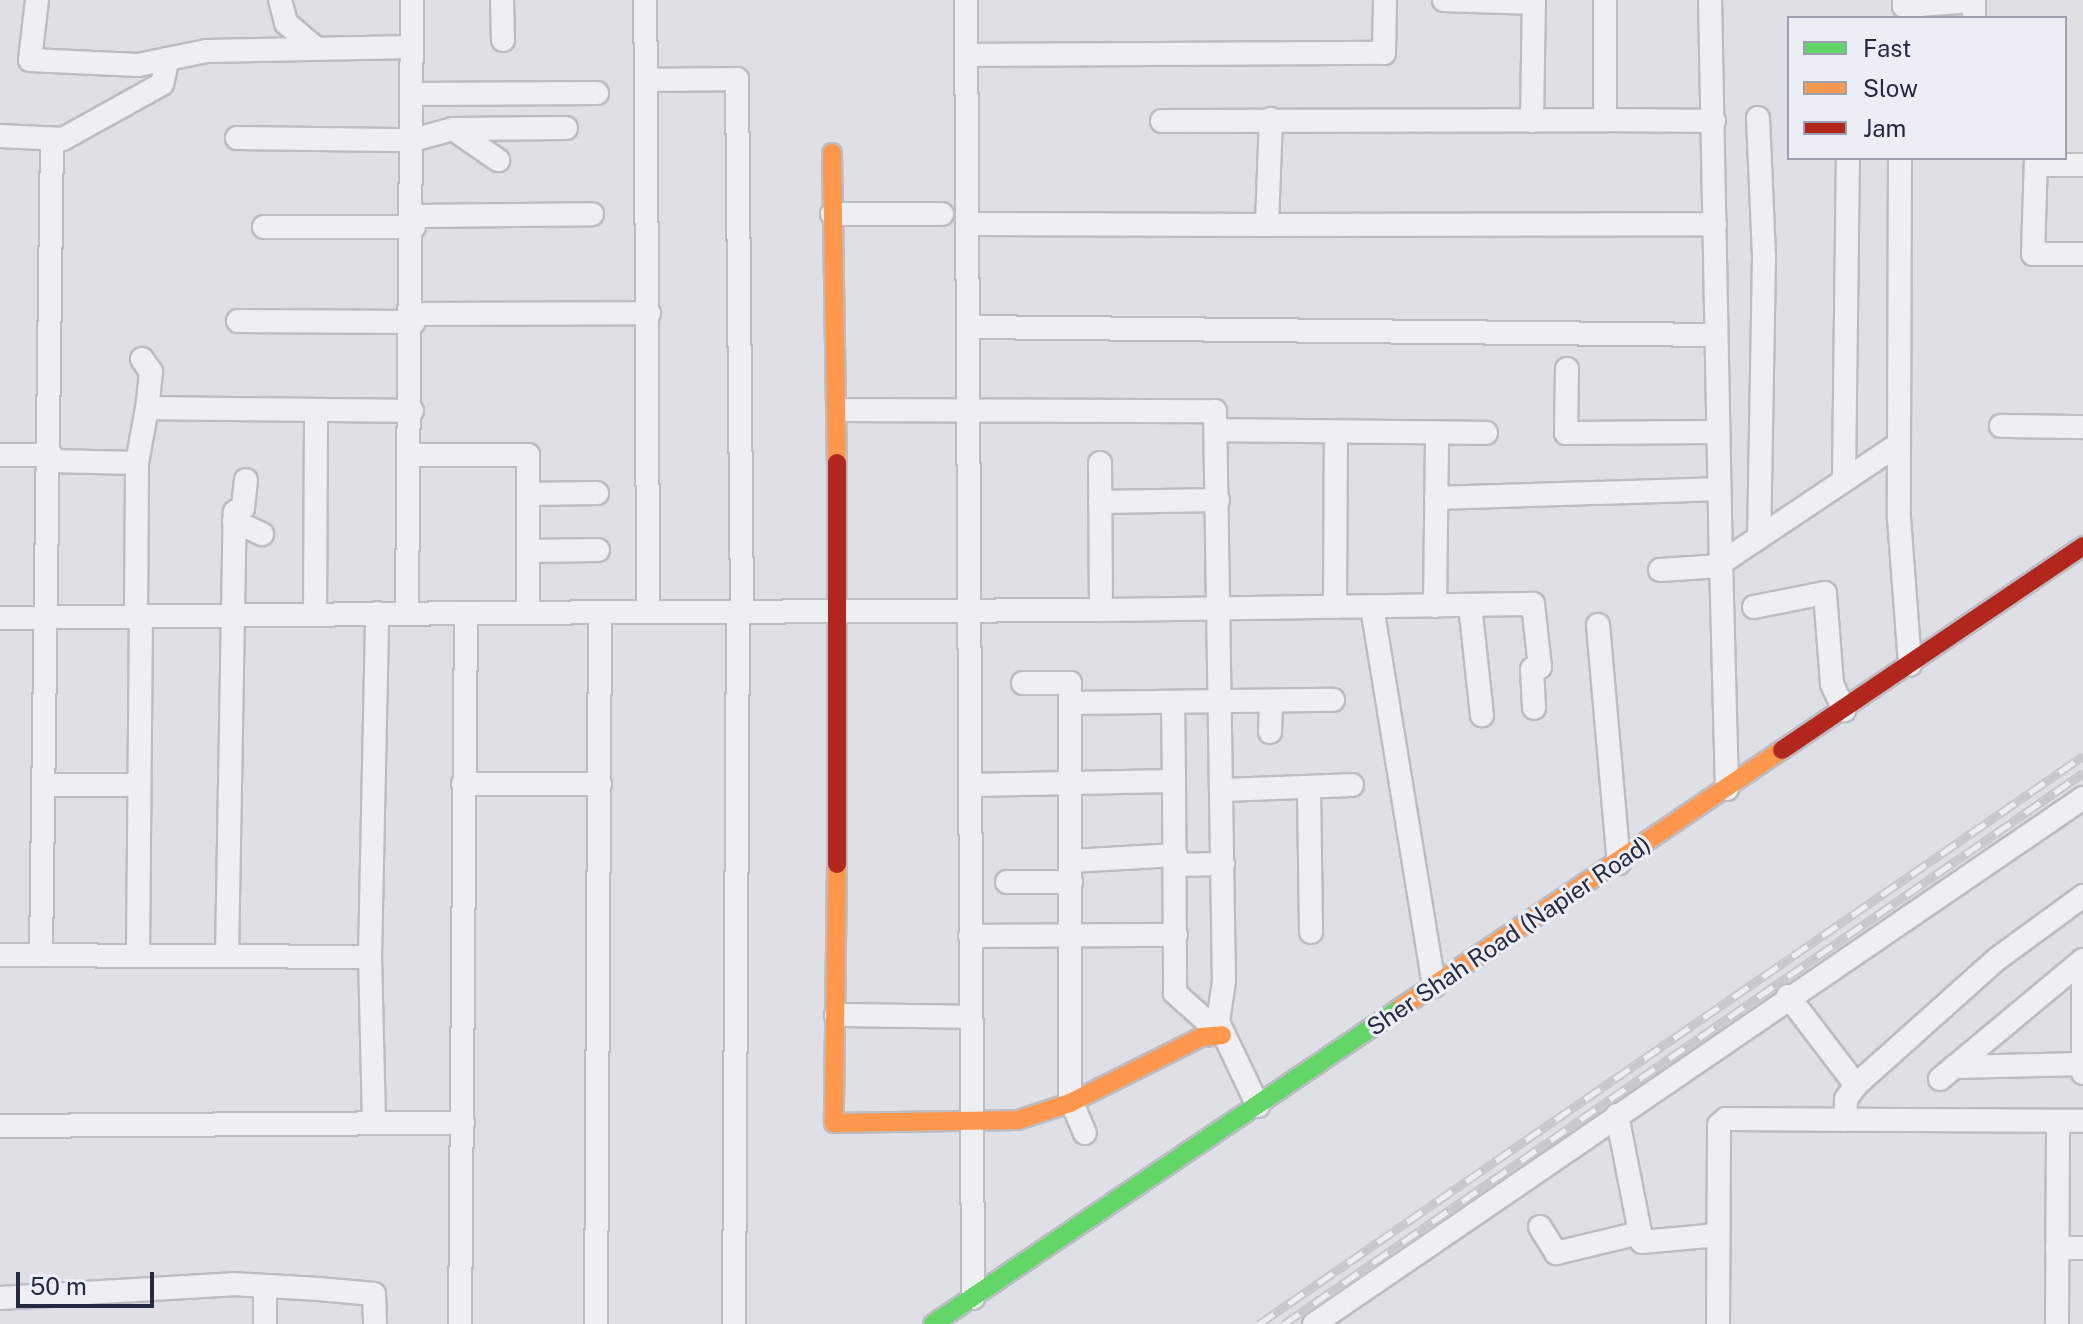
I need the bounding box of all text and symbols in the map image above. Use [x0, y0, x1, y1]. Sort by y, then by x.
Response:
legend [1787, 16, 2067, 160]
text: Fast [1863, 34, 1911, 62]
text: Slow [1863, 74, 1918, 102]
text: Jam [1863, 114, 1906, 142]
street label: Sher Shah Road (Napier Road) [1362, 830, 1656, 1042]
scale bar [20, 1256, 158, 1306]
text: 50 m [30, 1272, 87, 1300]

